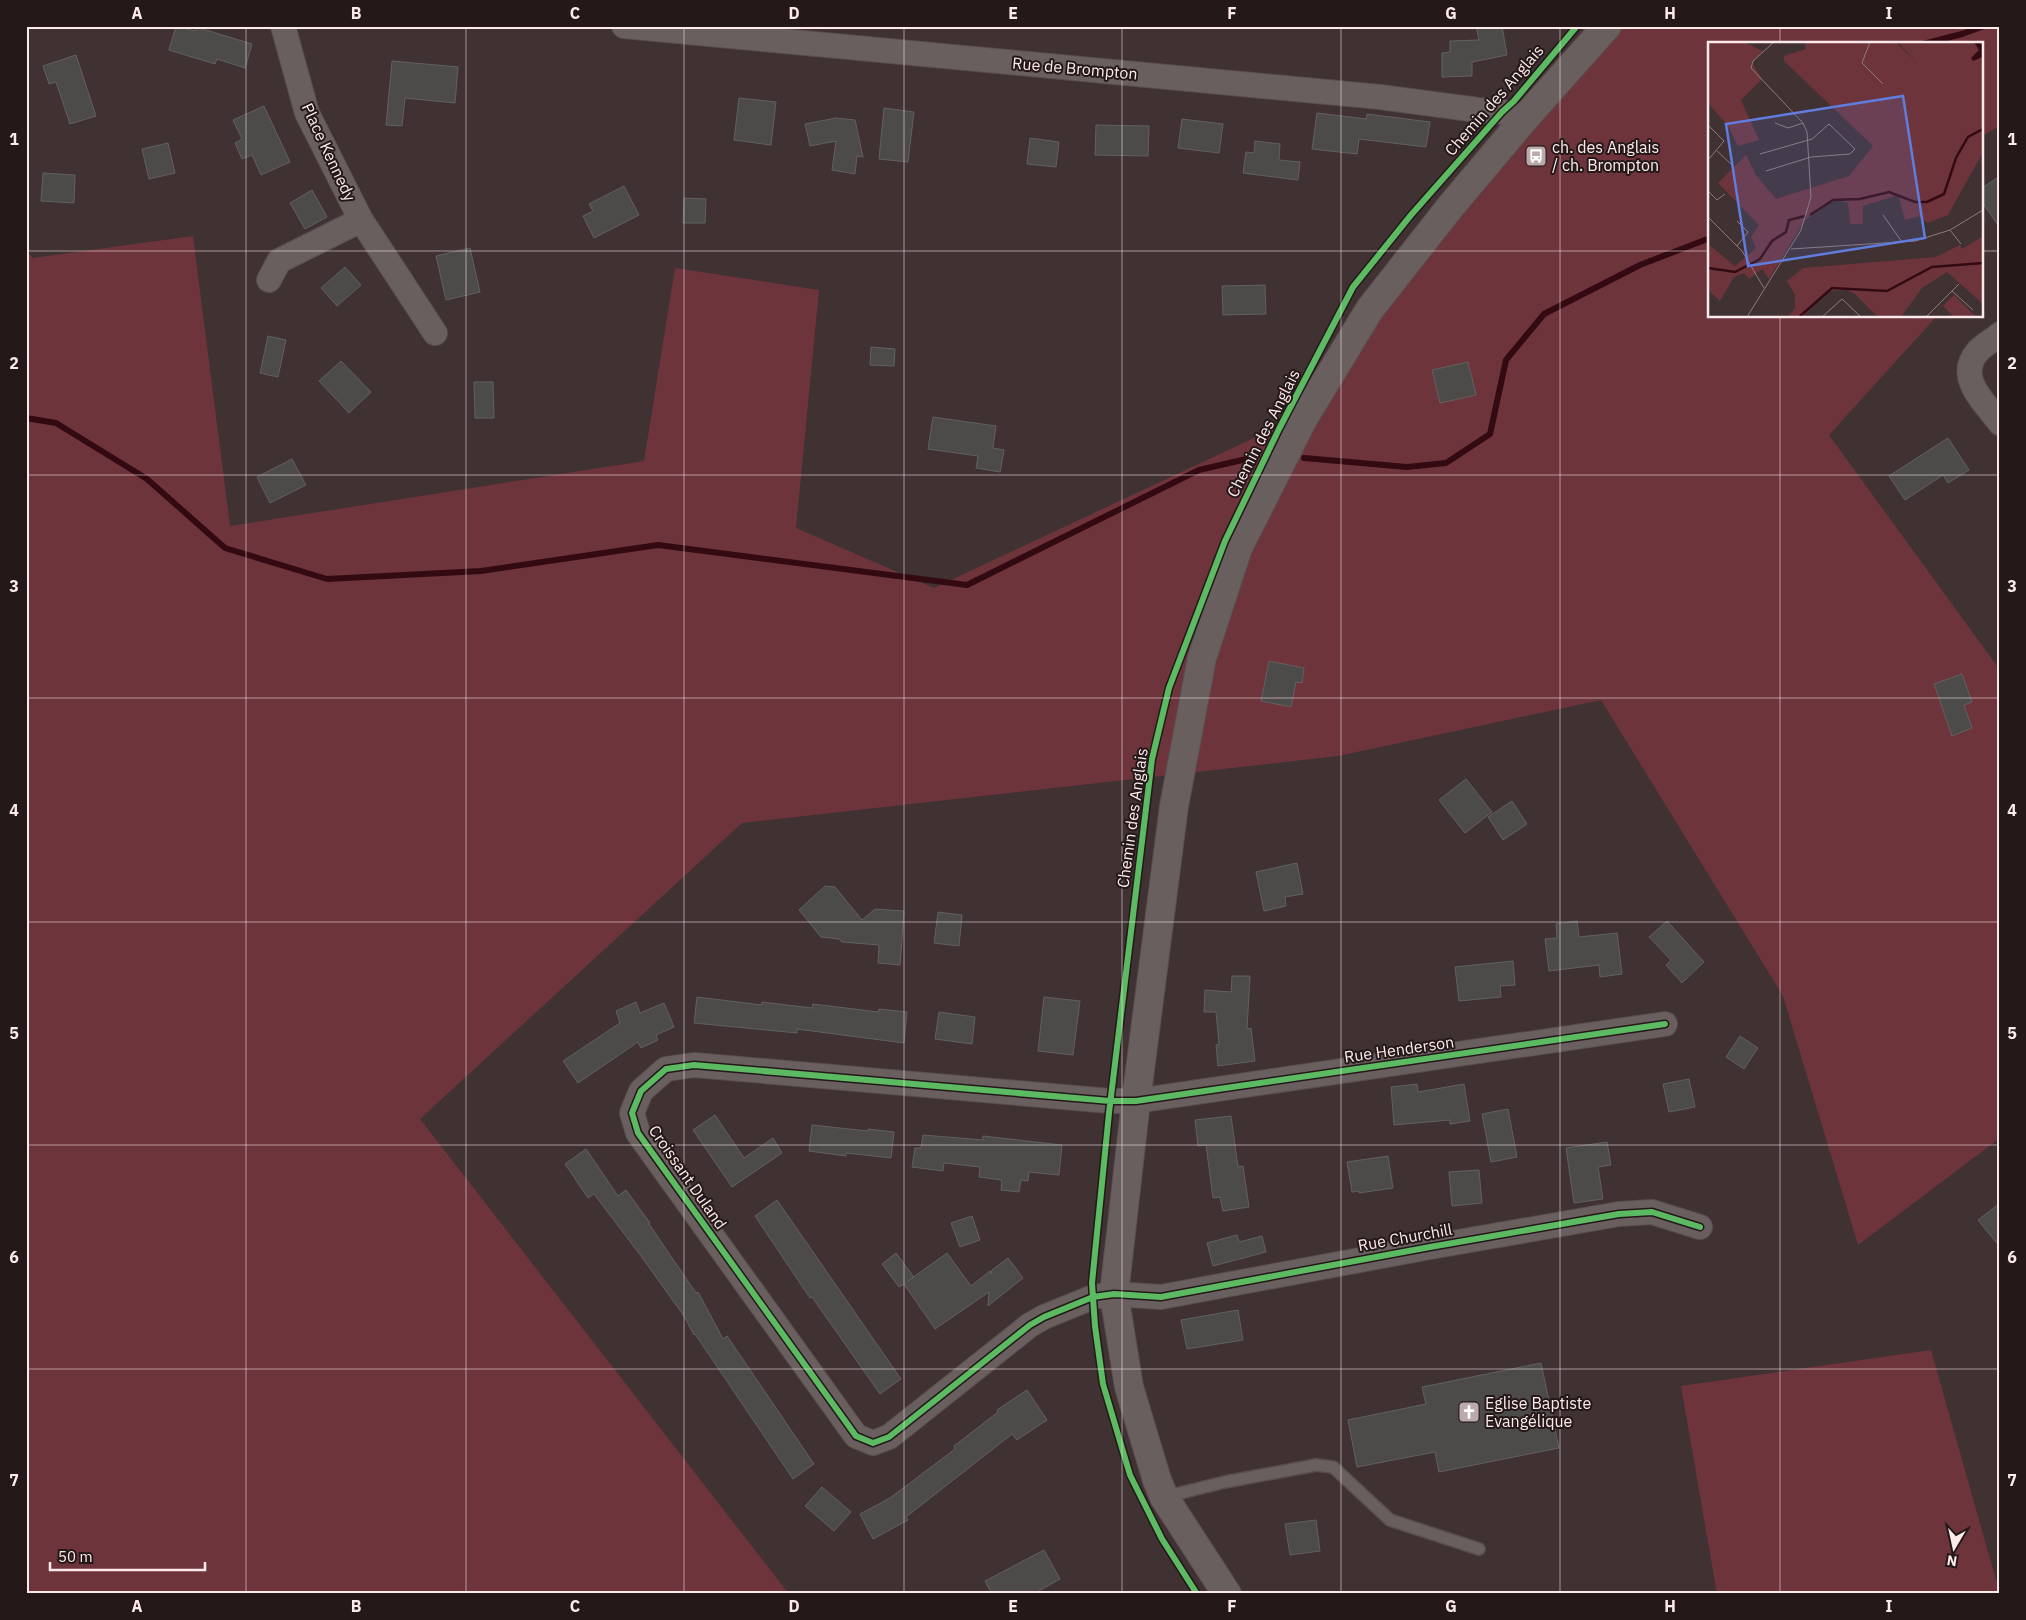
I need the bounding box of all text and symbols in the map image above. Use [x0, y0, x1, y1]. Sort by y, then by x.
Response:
text: A [132, 3, 143, 23]
text: B [351, 3, 362, 23]
text: C [570, 3, 580, 23]
text: D [788, 3, 800, 23]
text: E [1008, 3, 1018, 23]
text: F [1227, 3, 1237, 23]
text: G [1445, 3, 1457, 23]
text: H [1664, 3, 1676, 23]
text: I [1886, 3, 1893, 23]
street label: Chemin des Anglais [1440, 40, 1548, 160]
inset map [1708, 42, 1984, 318]
street label: Rue de Brompton [1012, 53, 1138, 83]
street label: Place Kennedy [298, 100, 360, 204]
text: 1 [9, 129, 19, 149]
text: 1 [2007, 129, 2017, 149]
place label: ch. des Anglais / ch. Brompton [1552, 137, 1659, 175]
bus stop icon: ch. des Anglais / ch. Brompton [1524, 144, 1548, 168]
text: 2 [9, 353, 19, 373]
text: 2 [2007, 353, 2017, 373]
street label: Chemin des Anglais [1222, 366, 1304, 500]
text: 3 [9, 576, 19, 596]
text: 3 [2007, 576, 2017, 596]
street label: Chemin des Anglais [1112, 747, 1152, 889]
text: 4 [9, 800, 19, 820]
text: 4 [2007, 800, 2017, 820]
text: 5 [9, 1023, 19, 1043]
text: 5 [2007, 1023, 2017, 1043]
street label: Rue Henderson [1343, 1031, 1455, 1067]
street label: Croissant Duland [645, 1121, 731, 1233]
street label: Rue Churchill [1356, 1219, 1454, 1255]
text: 6 [9, 1247, 19, 1267]
text: 6 [2007, 1247, 2017, 1267]
place label: Eglise Baptiste Evangélique [1485, 1393, 1591, 1431]
church icon: Eglise Baptiste Evangélique [1457, 1400, 1481, 1424]
text: 7 [9, 1470, 19, 1490]
text: 7 [2007, 1470, 2017, 1490]
north arrow [1928, 1522, 1978, 1572]
scale bar [50, 1540, 205, 1572]
text: 50 m [58, 1547, 93, 1566]
text: N [1946, 1551, 1958, 1571]
text: A [132, 1596, 143, 1616]
text: B [351, 1596, 362, 1616]
text: C [570, 1596, 580, 1616]
text: D [788, 1596, 800, 1616]
text: E [1008, 1596, 1018, 1616]
text: F [1227, 1596, 1237, 1616]
text: G [1445, 1596, 1457, 1616]
text: H [1664, 1596, 1676, 1616]
text: I [1886, 1596, 1893, 1616]

